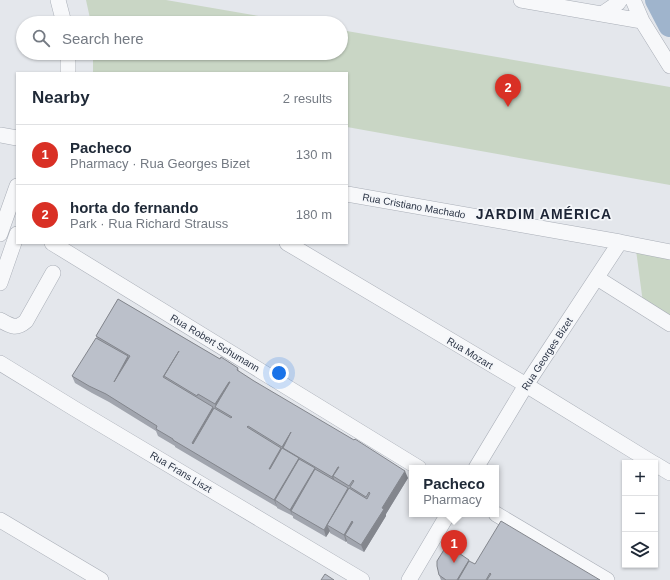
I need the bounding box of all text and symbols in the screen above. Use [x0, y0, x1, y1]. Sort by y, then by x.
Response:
search box [16, 16, 348, 60]
icon: search [30, 27, 52, 49]
text: Search here [62, 30, 144, 47]
pin: 2 [495, 74, 521, 107]
text: Nearby [32, 88, 90, 107]
text: 2 results [283, 91, 332, 106]
text: Pacheco [70, 139, 132, 156]
text: 1 [41, 147, 49, 162]
text: 130 m [296, 147, 332, 162]
text: Pharmacy · Rua Georges Bizet [70, 156, 250, 171]
street label: Rua Cristiano Machado [362, 192, 467, 221]
text: horta do fernando [70, 199, 198, 216]
district label: JARDIM AMÉRICA [476, 206, 612, 222]
text: 2 [41, 207, 49, 222]
text: 180 m [296, 207, 332, 222]
text: Park · Rua Richard Strauss [70, 216, 228, 231]
street label: Rua Robert Schumann [169, 312, 261, 374]
street label: Rua Georges Bizet [519, 315, 575, 392]
street label: Rua Mozart [445, 335, 495, 371]
your location [269, 363, 289, 383]
street label: Rua Frans Liszt [148, 449, 214, 495]
map controls [622, 460, 658, 568]
button: + [622, 460, 658, 496]
popup [409, 465, 499, 517]
text: Pacheco [423, 475, 485, 492]
text: Pharmacy [423, 492, 482, 507]
button: − [622, 496, 658, 532]
pin: 1 [441, 530, 467, 563]
button: layers [622, 532, 658, 568]

